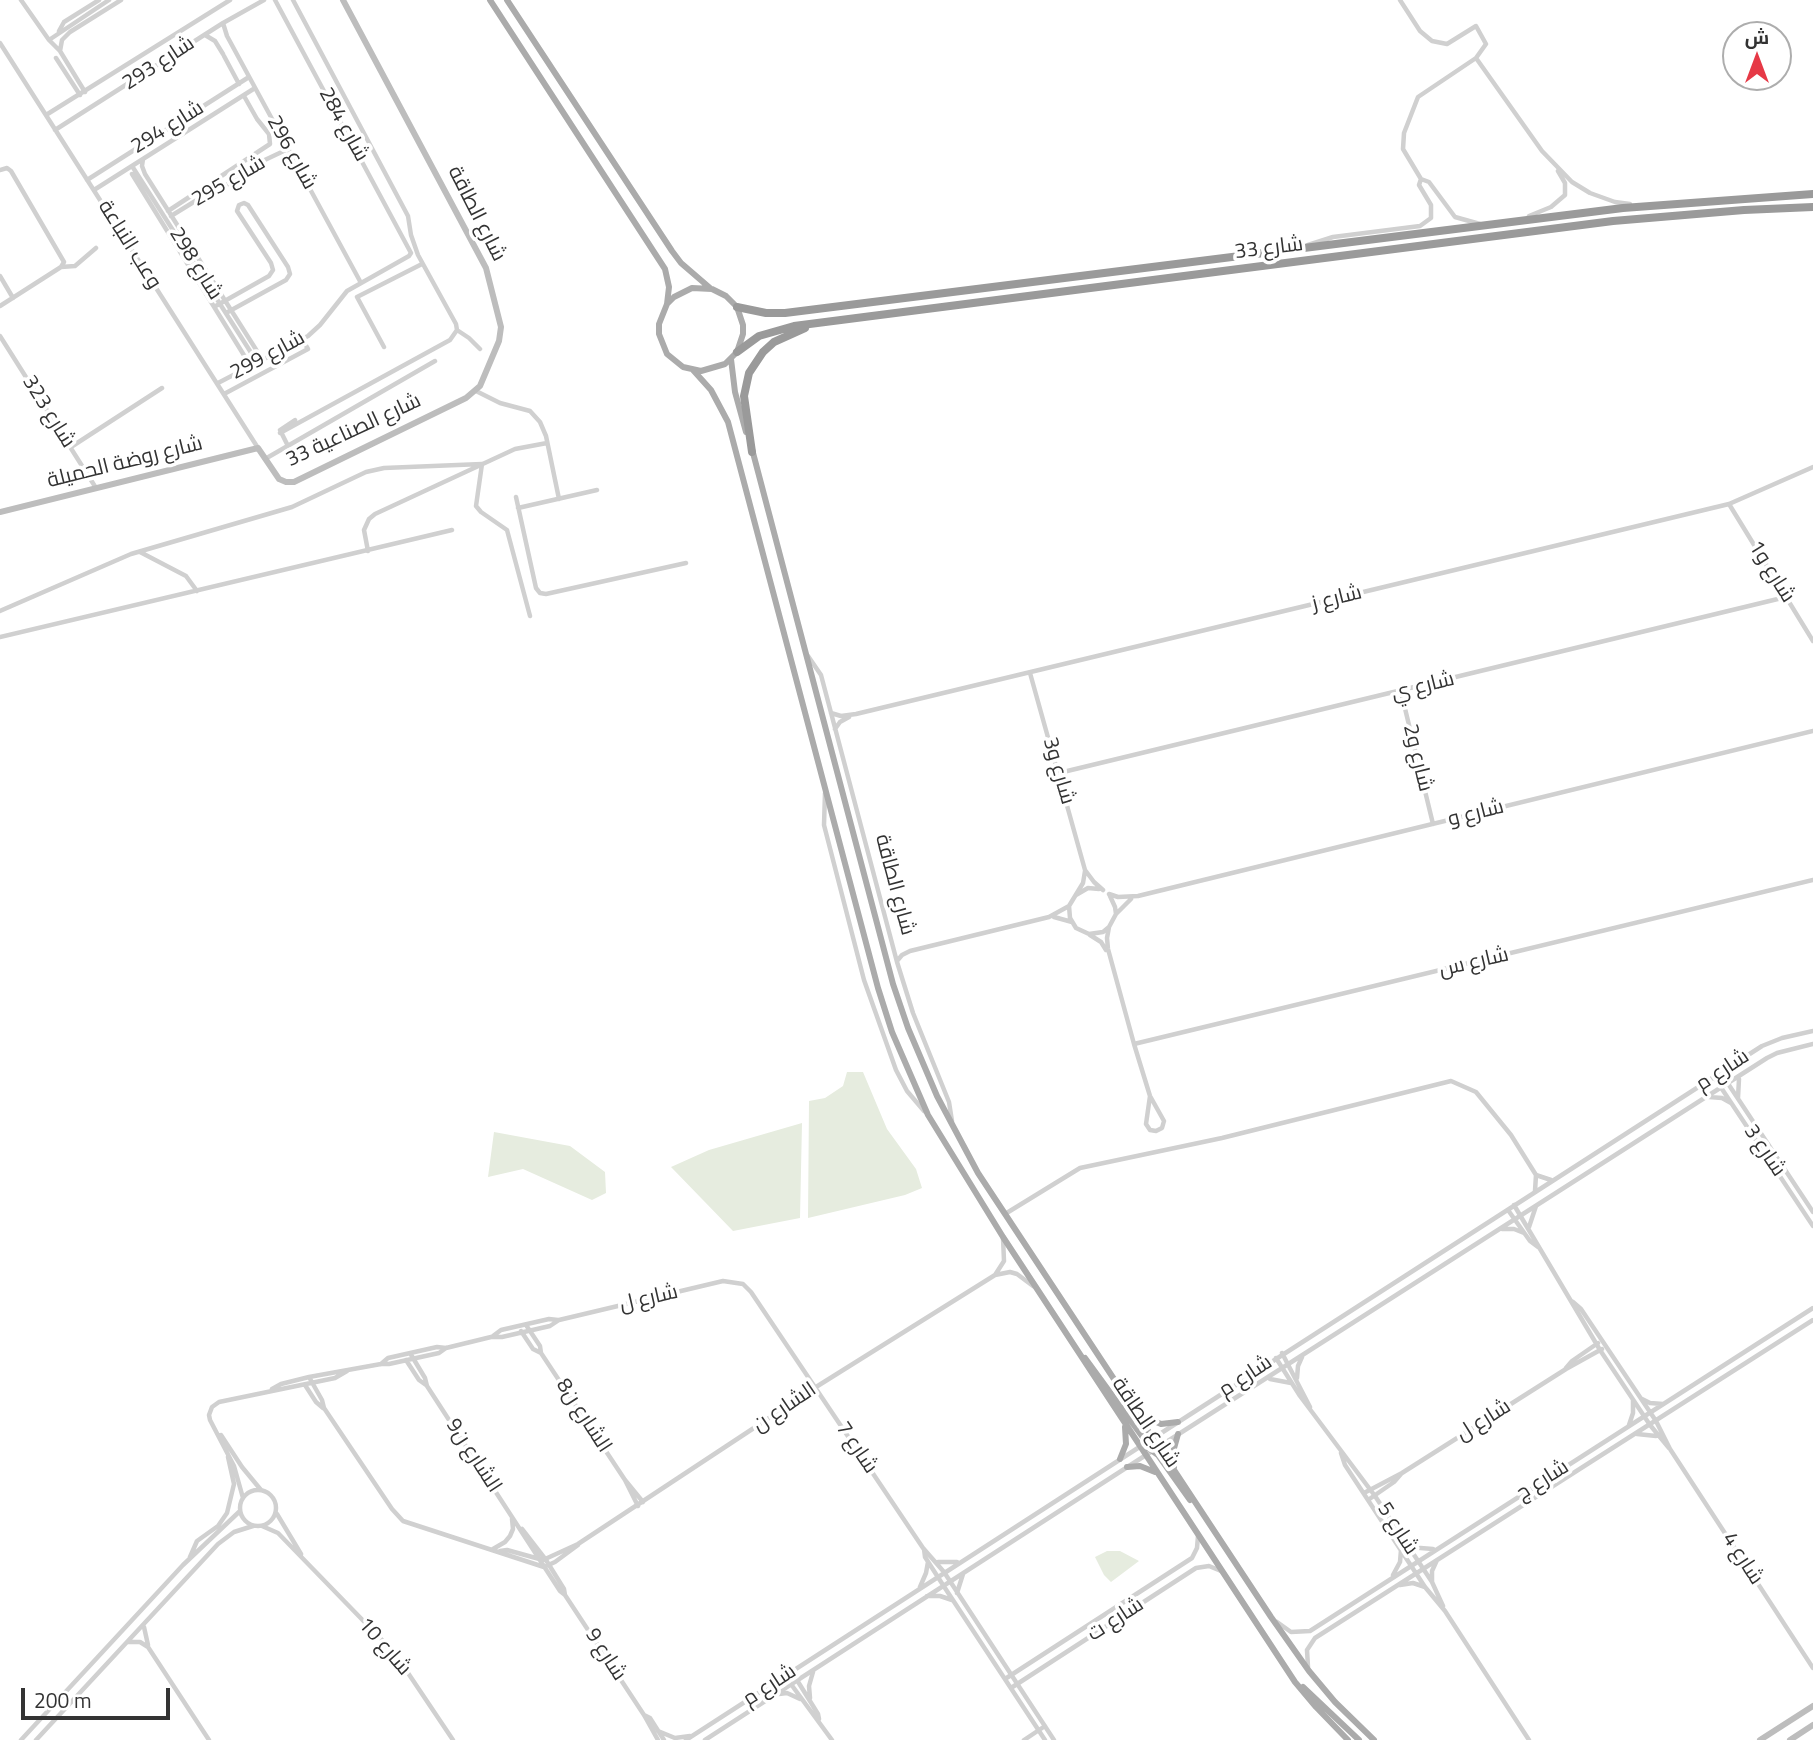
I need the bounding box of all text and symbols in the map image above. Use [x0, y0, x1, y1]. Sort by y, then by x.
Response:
north arrow [1722, 21, 1792, 91]
text: ش [1745, 22, 1769, 51]
street label: شارع 293 [118, 31, 200, 97]
street label: شارع 284 [312, 84, 374, 166]
street label: شارع 294 [127, 96, 209, 160]
street label: شارع 296 [260, 112, 322, 194]
street label: شارع 295 [188, 151, 270, 213]
street label: شارع الطاقة [441, 162, 511, 266]
street label: وعب النباعة [92, 196, 166, 294]
street label: شارع 298 [163, 223, 227, 305]
street label: شارع 33 [1233, 232, 1305, 266]
street label: شارع 299 [227, 326, 309, 386]
street label: شارع 323 [16, 371, 80, 453]
street label: شارع الصناعية 33 [283, 389, 425, 473]
street label: شارع روضة الحميلة [45, 432, 205, 494]
street label: شارع و1 [1742, 536, 1800, 608]
street label: شارع ز [1309, 581, 1365, 617]
street label: شارع ي [1389, 667, 1457, 707]
street label: شارع و2 [1396, 722, 1438, 794]
street label: شارع و3 [1036, 735, 1080, 807]
street label: شارع و [1445, 795, 1507, 833]
street label: شارع الطاقة [868, 832, 920, 938]
street label: شارع س [1437, 943, 1511, 983]
street label: شارع م [1692, 1045, 1754, 1097]
street label: شارع 3 [1738, 1120, 1790, 1182]
street label: شارع ل [617, 1280, 681, 1318]
street label: شارع م [1215, 1351, 1277, 1403]
street label: شارع الطاقة [1106, 1373, 1184, 1473]
street label: الشارع ن8 [550, 1374, 616, 1458]
street label: الشارع ن [748, 1378, 822, 1438]
street label: شارع ل [1452, 1395, 1516, 1447]
street label: الشارع ن9 [440, 1414, 506, 1498]
street label: شارع 7 [830, 1417, 882, 1479]
street label: شارع ج [1512, 1455, 1574, 1507]
street label: شارع 5 [1371, 1498, 1423, 1560]
street label: شارع 4 [1716, 1528, 1768, 1590]
street label: شارع ت [1083, 1593, 1149, 1647]
street label: شارع 10 [352, 1613, 416, 1681]
street label: شارع 9 [579, 1624, 631, 1686]
street label: شارع م [739, 1660, 801, 1712]
scale bar [24, 1674, 173, 1718]
text: 200 m [34, 1684, 91, 1716]

